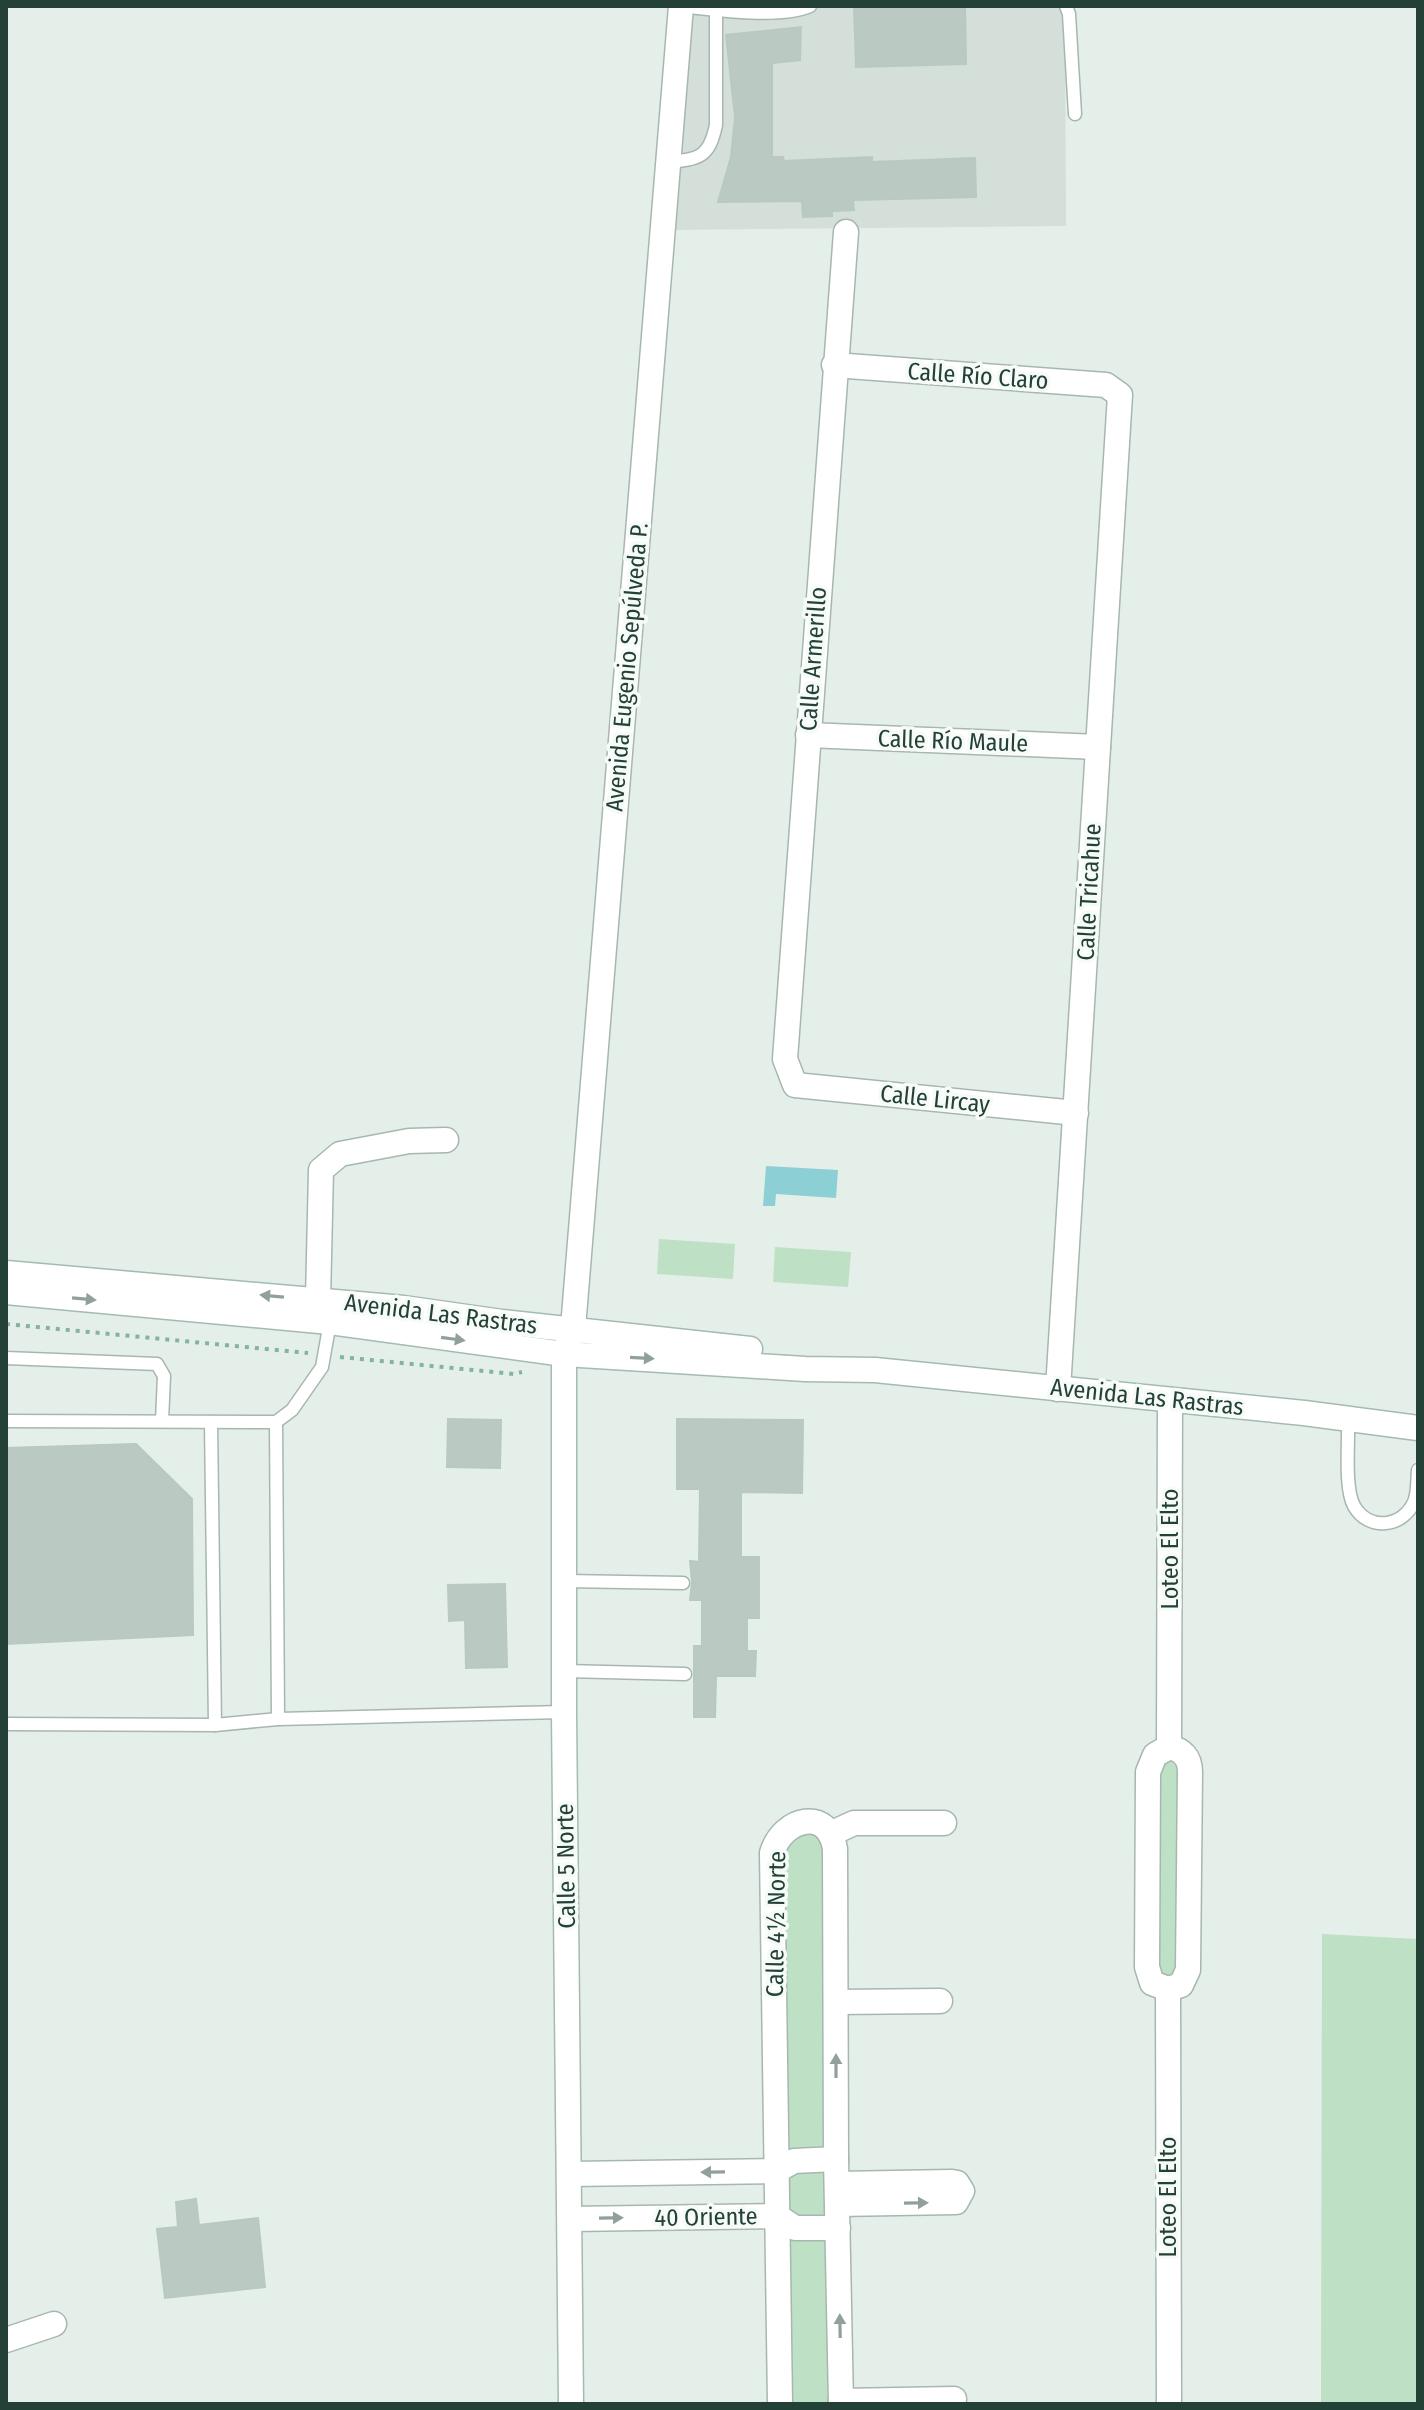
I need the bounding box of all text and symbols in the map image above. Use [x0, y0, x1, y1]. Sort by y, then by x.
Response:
street label: Calle Río Claro [907, 357, 1049, 395]
street label: Avenida Eugenio Sepúlveda P. [600, 521, 654, 813]
street label: Calle Armerillo [794, 586, 832, 732]
street label: Calle Río Maule [877, 724, 1029, 758]
street label: Calle Tricahue [1071, 823, 1107, 961]
street label: Calle Lircay [879, 1079, 991, 1119]
street label: Avenida Las Rastras [343, 1288, 539, 1340]
one-way arrow [259, 1289, 284, 1302]
one-way arrow [72, 1293, 97, 1306]
one-way arrow [441, 1333, 466, 1346]
one-way arrow [630, 1352, 655, 1365]
street label: Avenida Las Rastras [1049, 1373, 1245, 1421]
street label: Loteo El Elto [1156, 1489, 1184, 1609]
street label: Calle 5 Norte [551, 1803, 581, 1929]
street label: Calle 4½ Norte [761, 1851, 791, 1997]
one-way arrow [830, 2053, 842, 2078]
street label: Loteo El Elto [1154, 2137, 1182, 2257]
one-way arrow [700, 2165, 725, 2178]
one-way arrow [904, 2196, 929, 2209]
street label: 40 Oriente [654, 2202, 758, 2232]
one-way arrow [599, 2212, 624, 2224]
one-way arrow [834, 2313, 846, 2338]

